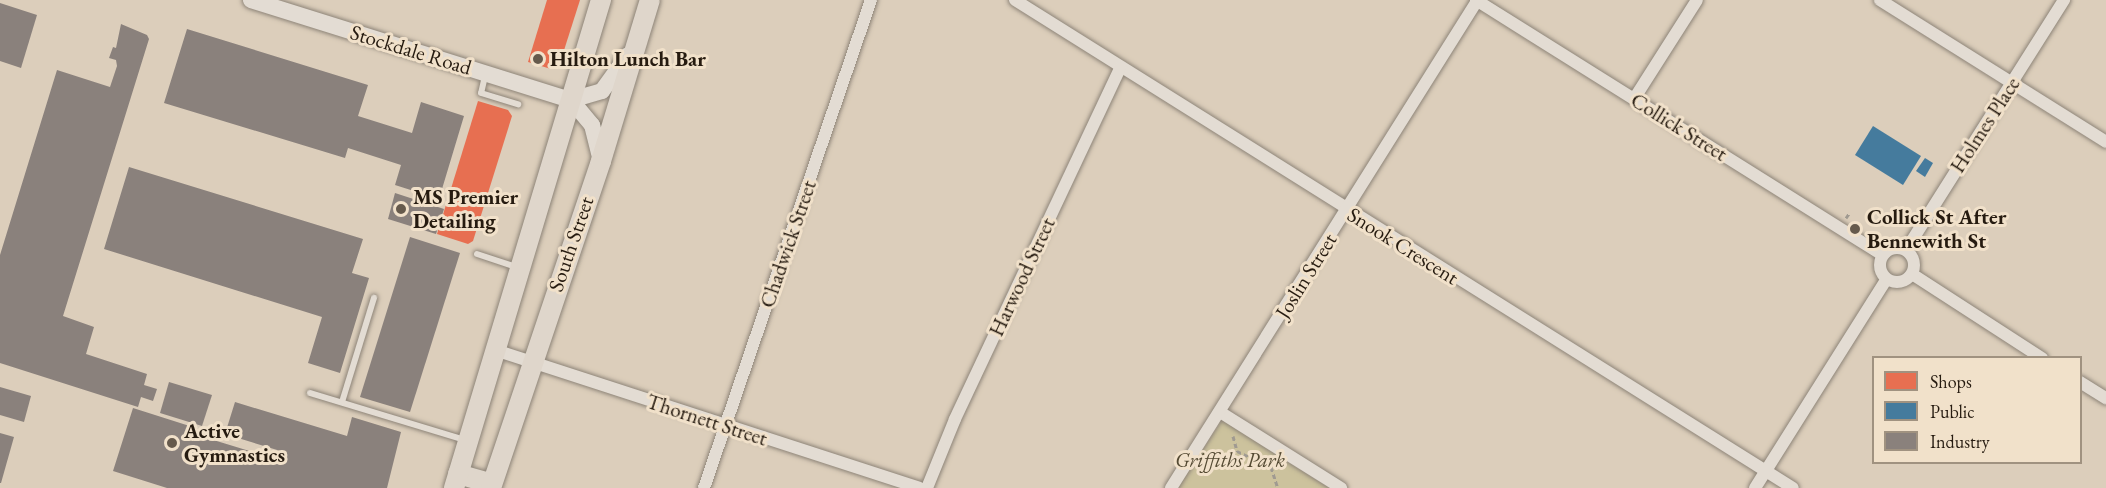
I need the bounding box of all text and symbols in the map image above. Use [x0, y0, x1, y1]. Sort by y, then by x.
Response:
street label: Stockdale Road [347, 20, 475, 80]
place label: Hilton Lunch Bar [550, 46, 706, 72]
marker: Hilton Lunch Bar [531, 52, 545, 66]
street label: Holmes Place [1945, 72, 2025, 178]
street label: Collick Street [1626, 87, 1732, 167]
street label: Chadwick Street [754, 177, 822, 311]
place label: MS Premier Detailing [413, 184, 518, 234]
street label: South Street [543, 193, 599, 295]
marker: MS Premier Detailing [394, 202, 408, 216]
street label: Snook Crescent [1343, 202, 1463, 290]
place label: Collick St After Bennewith St [1867, 204, 2006, 254]
street label: Harwood Street [984, 214, 1060, 340]
marker: Collick St After Bennewith St [1848, 222, 1862, 236]
street label: Joslin Street [1270, 229, 1342, 323]
legend [1872, 356, 2082, 464]
text: Shops [1930, 370, 1972, 393]
street label: Thornett Street [644, 389, 770, 451]
text: Public [1930, 400, 1974, 423]
place label: Active Gymnastics [184, 418, 285, 468]
text: Industry [1930, 430, 1990, 453]
marker: Active Gymnastics [165, 436, 179, 450]
park label: Griffiths Park [1175, 447, 1285, 473]

